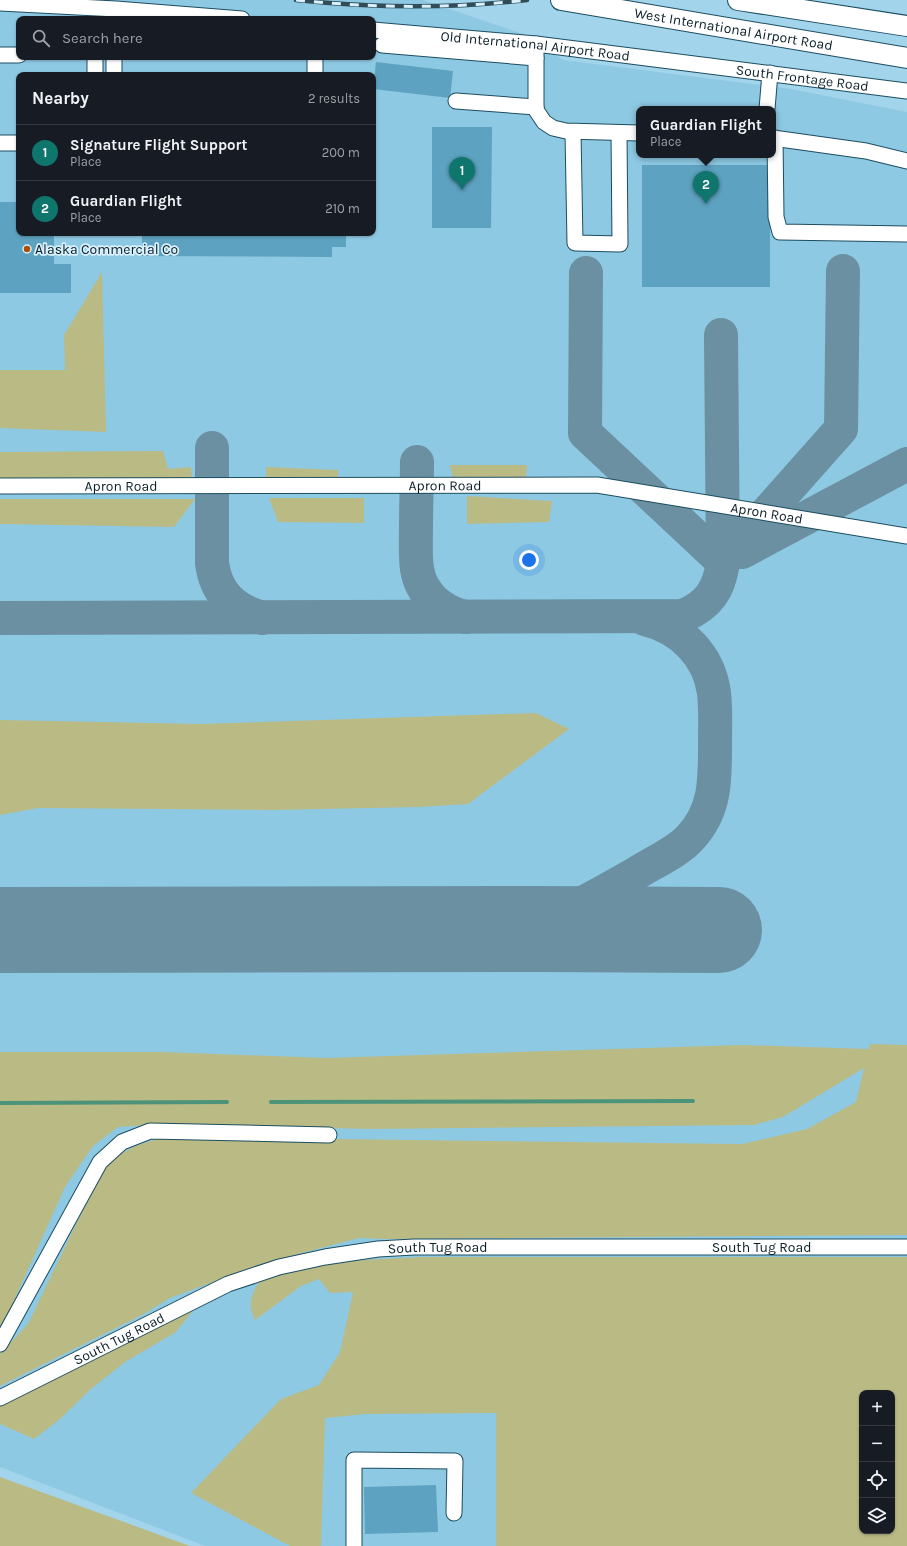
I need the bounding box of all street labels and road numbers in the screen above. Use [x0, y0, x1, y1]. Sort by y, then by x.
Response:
street label: West International Airport Road [633, 4, 834, 54]
street label: Old International Airport Road [440, 27, 631, 64]
street label: South Frontage Road [735, 61, 870, 95]
street label: Apron Road [84, 477, 158, 494]
street label: Apron Road [408, 477, 482, 494]
street label: Apron Road [729, 499, 804, 527]
street label: South Tug Road [387, 1239, 487, 1257]
street label: South Tug Road [712, 1239, 811, 1256]
street label: South Tug Road [71, 1309, 167, 1368]

